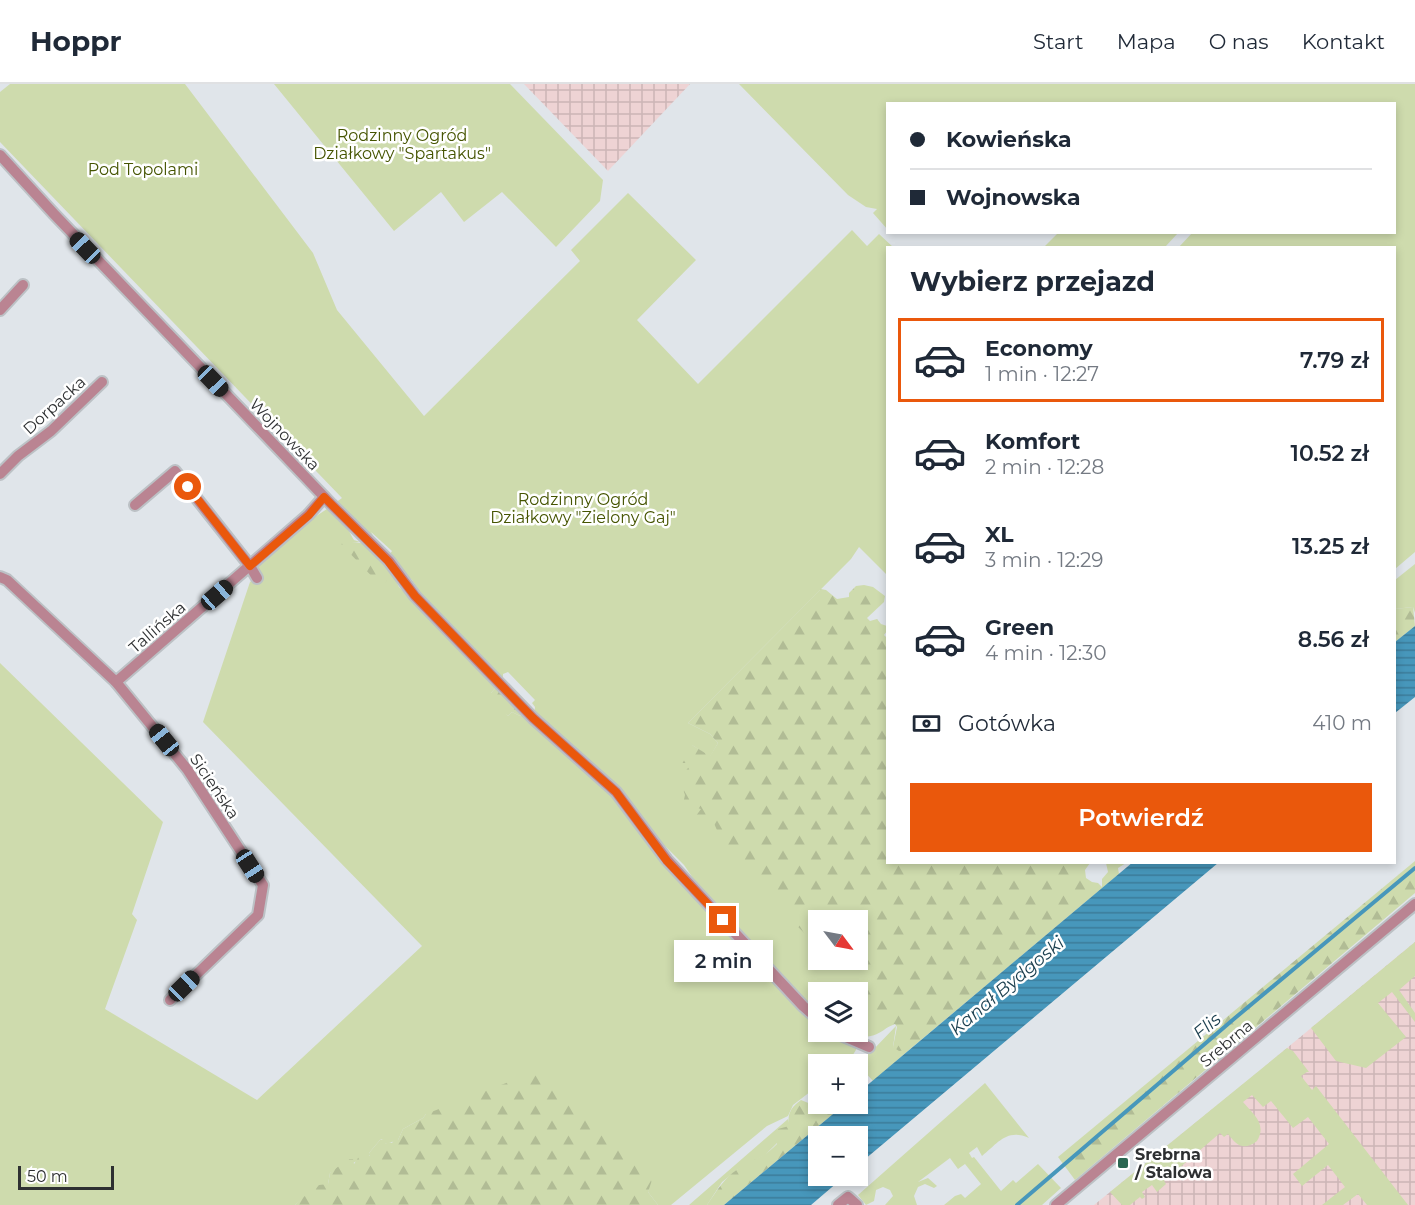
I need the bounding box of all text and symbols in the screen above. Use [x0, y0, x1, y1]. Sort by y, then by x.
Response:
text: Hoppr [30, 24, 122, 58]
text: Start [1033, 29, 1084, 54]
text: Mapa [1117, 29, 1176, 54]
text: O nas [1209, 29, 1269, 54]
text: Kontakt [1302, 29, 1385, 54]
park label: Rodzinny Ogród Działkowy "Spartakus" [313, 126, 491, 163]
text: Kowieńska [946, 126, 1072, 153]
park label: Pod Topolami [88, 160, 198, 179]
text: Wojnowska [946, 184, 1081, 211]
car [66, 229, 104, 267]
text: Wybierz przejazd [910, 265, 1155, 298]
icon: car [913, 333, 967, 387]
text: Economy [985, 335, 1093, 362]
text: 7.79 zł [1300, 347, 1369, 374]
car [194, 362, 232, 400]
text: 1 min · 12:27 [985, 362, 1099, 386]
street label: Dorpacka [19, 372, 89, 438]
street label: Wojnowska [246, 394, 324, 474]
icon: car [913, 426, 967, 480]
text: Komfort [985, 428, 1080, 455]
text: 10.52 zł [1291, 440, 1369, 467]
text: 2 min · 12:28 [985, 455, 1104, 479]
route start [174, 473, 201, 500]
park label: Rodzinny Ogród Działkowy "Zielony Gaj" [490, 490, 676, 527]
icon: car [913, 519, 967, 573]
text: XL [985, 521, 1014, 548]
text: 13.25 zł [1292, 533, 1369, 560]
text: 3 min · 12:29 [985, 548, 1104, 572]
car [198, 576, 236, 614]
street label: Tallińska [125, 598, 189, 657]
icon: car [913, 612, 967, 666]
text: Green [985, 614, 1054, 641]
text: 8.56 zł [1298, 626, 1369, 653]
text: 4 min · 12:30 [985, 641, 1106, 665]
icon: cash [910, 707, 943, 740]
text: Gotówka [958, 710, 1056, 737]
text: 410 m [1312, 711, 1372, 735]
car [146, 720, 182, 760]
street label: Sicieńska [186, 750, 243, 822]
button: Potwierdź [910, 783, 1372, 852]
car [233, 846, 267, 886]
route end [709, 906, 736, 933]
north arrow [808, 910, 868, 970]
map controls [808, 910, 868, 1186]
water label: Kanał Bydgoski [945, 932, 1069, 1040]
callout: 2 min [674, 941, 772, 983]
text: 2 min [695, 949, 752, 973]
car [165, 967, 203, 1005]
button: layers [808, 982, 868, 1042]
water label: Flis [1188, 1008, 1226, 1044]
street label: Srebrna [1196, 1016, 1257, 1071]
button: + [808, 1054, 868, 1114]
button: − [808, 1126, 868, 1186]
place label: Srebrna / Stalowa [1134, 1145, 1212, 1182]
marker: Srebrna / Stalowa [1116, 1156, 1130, 1170]
scale bar [18, 1163, 114, 1190]
text: 50 m [27, 1167, 68, 1186]

